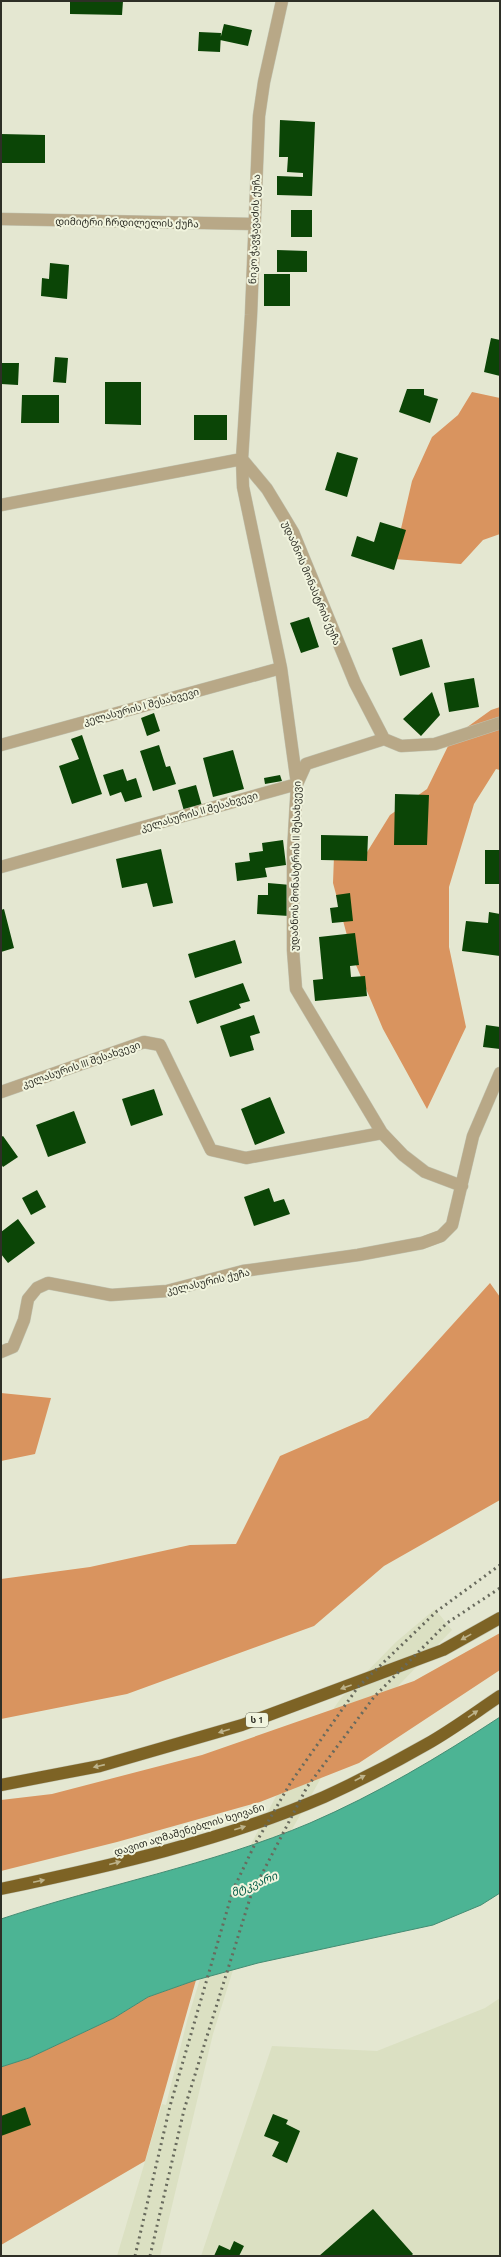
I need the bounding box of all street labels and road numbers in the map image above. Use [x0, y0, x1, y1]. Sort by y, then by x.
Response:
street label: ნიკო ჭავჭავაძის ქუჩა [247, 174, 263, 284]
street label: დიმიტრი ჩრდილელის ქუჩა [55, 216, 199, 230]
street label: უდაბნოს მონასტრის ქუჩა [279, 520, 343, 647]
street label: კელასურის I შესახვევი [82, 686, 201, 728]
street label: უდაბნოს მონასტრის II შესახვევი [289, 781, 303, 951]
street label: კელასურის II შესახვევი [139, 789, 260, 834]
street label: კელასურის III შესახვევი [21, 1039, 142, 1091]
street label: კელასურის ქუჩა [165, 1267, 251, 1297]
road number: ს 1 [246, 1713, 268, 1727]
street label: დავით აღმაშენებლის ხეივანი [113, 1801, 266, 1859]

